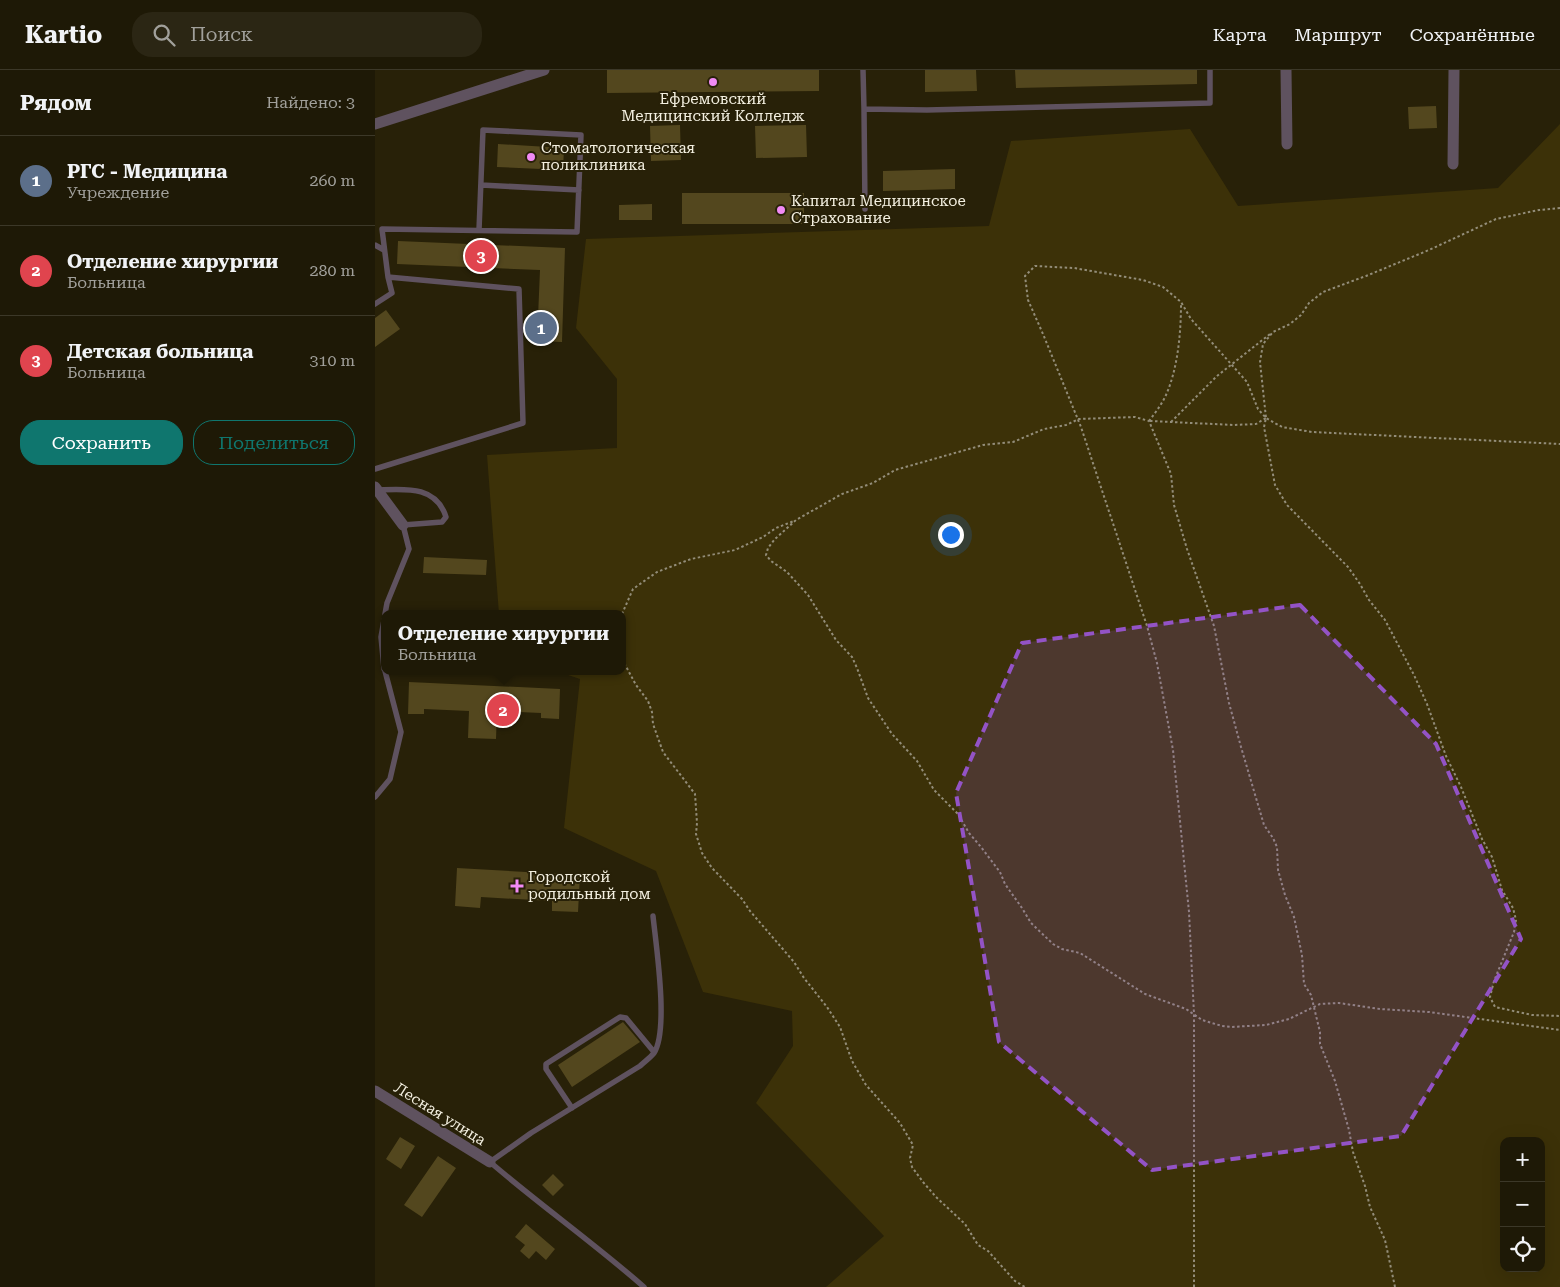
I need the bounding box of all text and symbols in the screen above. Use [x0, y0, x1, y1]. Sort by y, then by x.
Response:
search box [132, 12, 482, 57]
text: Kartio [25, 21, 102, 49]
icon: search [150, 21, 178, 49]
text: Поиск [190, 23, 253, 46]
text: Карта [1213, 24, 1267, 45]
text: Маршрут [1295, 24, 1382, 45]
text: Сохранённые [1410, 24, 1535, 45]
marker: Ефремовский Медицинский Колледж [707, 76, 719, 88]
place label: Ефремовский Медицинский Колледж [621, 90, 805, 125]
text: Рядом [20, 91, 92, 115]
text: Найдено: 3 [266, 93, 355, 112]
place label: Стоматологическая поликлиника [541, 139, 695, 174]
marker: Стоматологическая поликлиника [525, 151, 537, 163]
text: РГС - Медицина [67, 160, 227, 183]
text: 1 [32, 171, 40, 190]
text: 260 m [309, 171, 355, 190]
text: Учреждение [67, 183, 169, 202]
place label: Капитал Медицинское Страхование [791, 192, 966, 227]
marker: Капитал Медицинское Страхование [775, 204, 787, 216]
pin: 3 [465, 237, 497, 275]
text: Отделение хирургии [67, 250, 278, 273]
text: 2 [32, 261, 40, 280]
text: 280 m [309, 261, 355, 280]
text: Больница [67, 273, 146, 292]
pin: 1 [525, 309, 557, 347]
text: Детская больница [67, 340, 253, 363]
text: 3 [32, 351, 40, 370]
text: 310 m [309, 351, 355, 370]
text: Больница [67, 363, 146, 382]
button: Сохранить [20, 420, 183, 465]
button: Поделиться [193, 420, 355, 465]
your location [938, 522, 964, 548]
popup [381, 610, 626, 675]
text: Отделение хирургии [398, 622, 609, 645]
text: Больница [398, 645, 476, 664]
pin: 2 [487, 691, 519, 729]
place label: Городской родильный дом [528, 868, 651, 903]
marker: Городской родильный дом [510, 879, 524, 893]
street label: Лесная улица [391, 1079, 489, 1149]
map controls [1500, 1137, 1545, 1272]
button: + [1500, 1137, 1545, 1182]
button: − [1500, 1182, 1545, 1227]
button: locate [1500, 1227, 1545, 1272]

